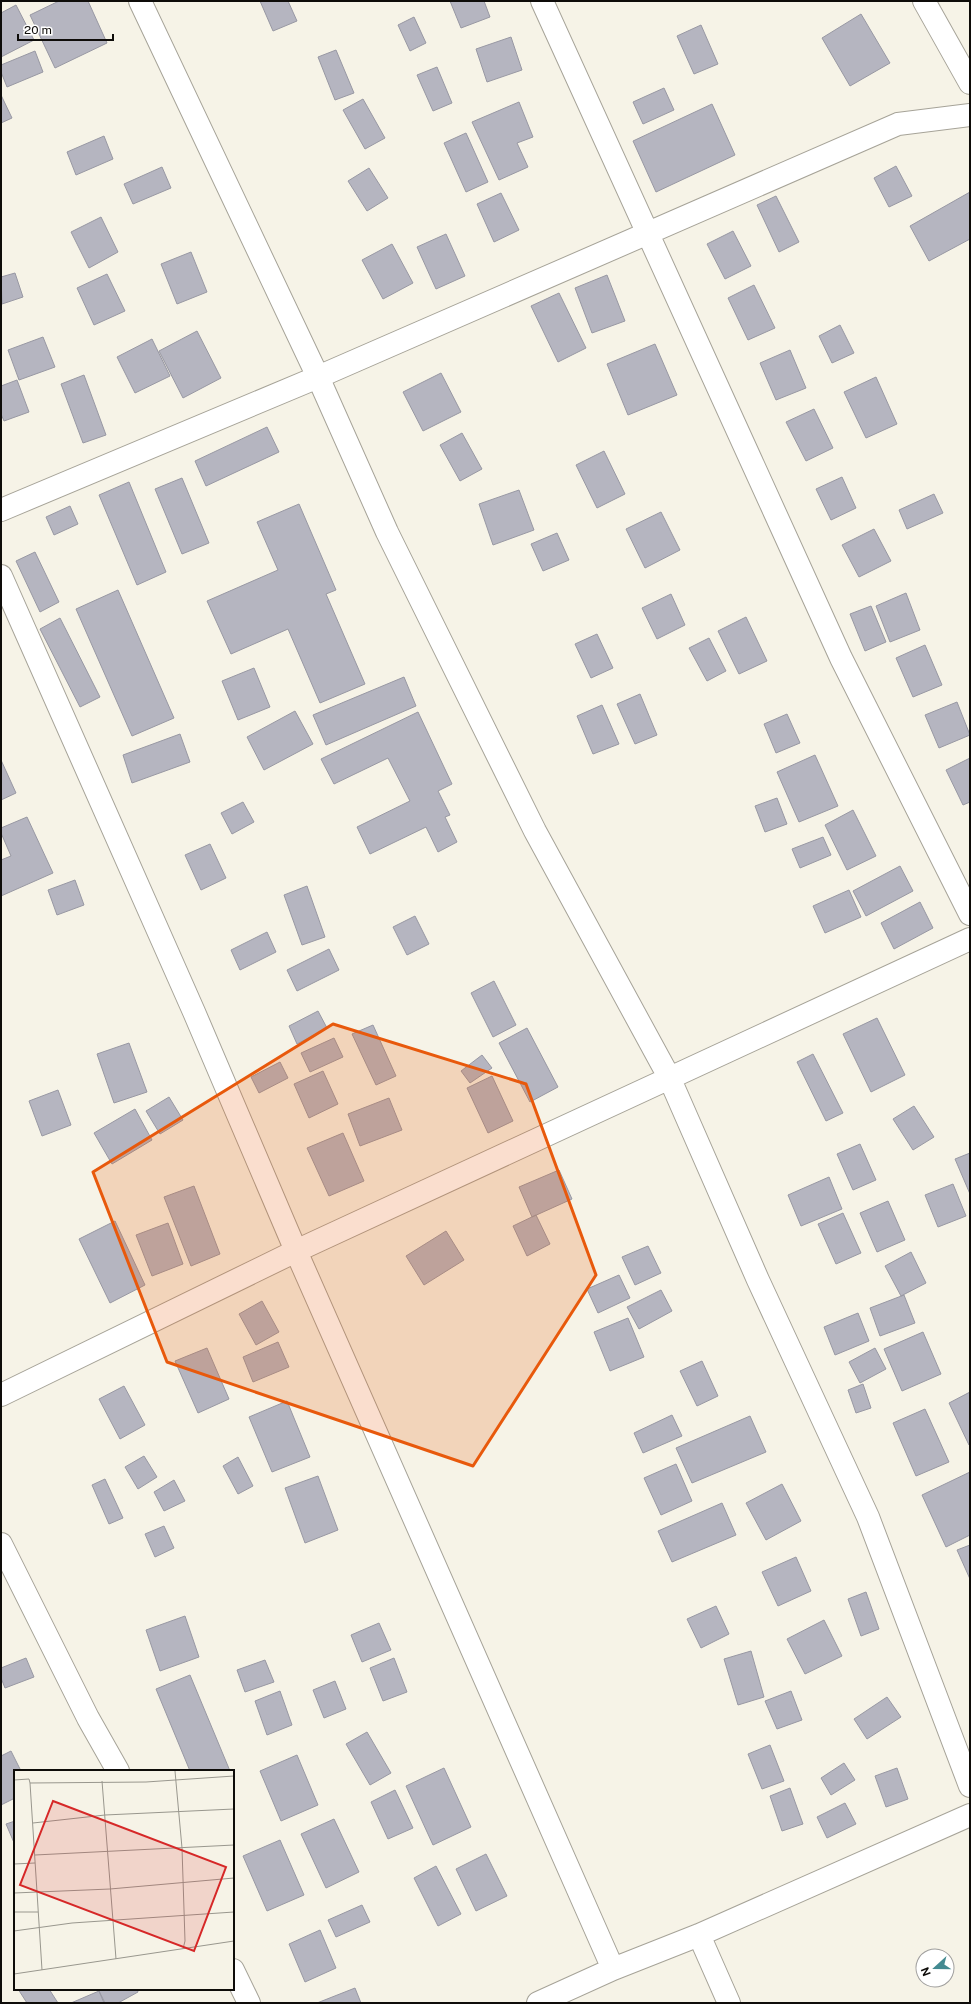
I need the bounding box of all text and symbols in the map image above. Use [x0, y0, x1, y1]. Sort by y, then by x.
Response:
scale bar [18, 16, 113, 42]
text: 20 m [24, 23, 52, 37]
inset map [14, 1770, 234, 1990]
north arrow [915, 1948, 955, 1988]
text: N [919, 1965, 933, 1978]

